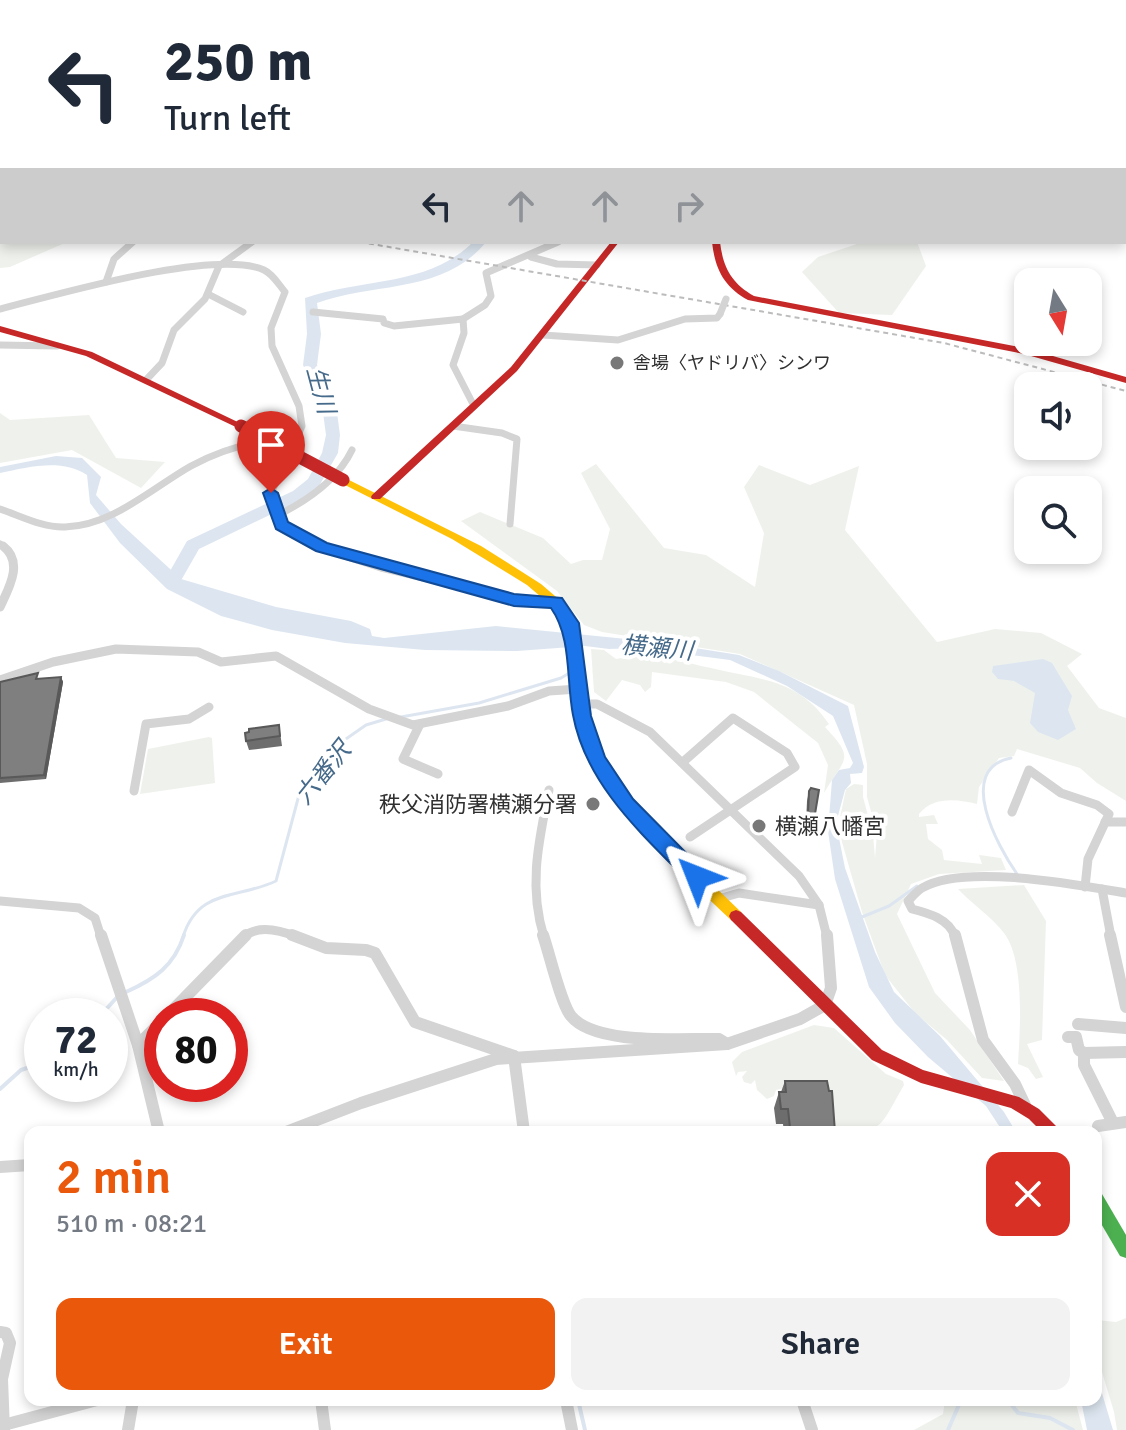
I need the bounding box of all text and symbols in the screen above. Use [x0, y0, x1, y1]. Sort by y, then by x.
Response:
text: 250 m [164, 27, 312, 96]
icon: left [32, 32, 136, 136]
text: Turn left [164, 96, 291, 141]
icon: left [415, 184, 459, 228]
icon: ahead [499, 184, 543, 228]
icon: ahead [583, 184, 627, 228]
icon: right [667, 184, 711, 228]
north arrow [1014, 268, 1102, 356]
map controls [1014, 268, 1102, 564]
place label: 舎場〈ヤドリバ〉シンワ [633, 352, 831, 374]
marker: 舎場〈ヤドリバ〉シンワ [608, 354, 626, 372]
water label: 生川 [300, 363, 342, 420]
button: sound [1014, 372, 1102, 460]
pin [237, 411, 305, 493]
icon: arrive [249, 423, 293, 467]
button: search [1014, 476, 1102, 564]
water label: 横瀬川 [620, 630, 697, 666]
water label: 六番沢 [289, 733, 359, 810]
place label: 秩父消防署横瀬分署 [379, 791, 577, 818]
marker: 秩父消防署横瀬分署 [584, 795, 602, 813]
place label: 横瀬八幡宮 [775, 813, 885, 840]
marker: 横瀬八幡宮 [750, 817, 768, 835]
position arrow [655, 835, 739, 919]
speed limit sign: 80 [144, 998, 248, 1102]
text: 72 [54, 1015, 98, 1065]
text: km/h [53, 1057, 99, 1082]
text: 2 min [56, 1148, 171, 1207]
button: close [986, 1152, 1070, 1236]
text: 510 m · 08:21 [56, 1208, 207, 1240]
button: Exit [56, 1298, 555, 1390]
button: Share [571, 1298, 1070, 1390]

